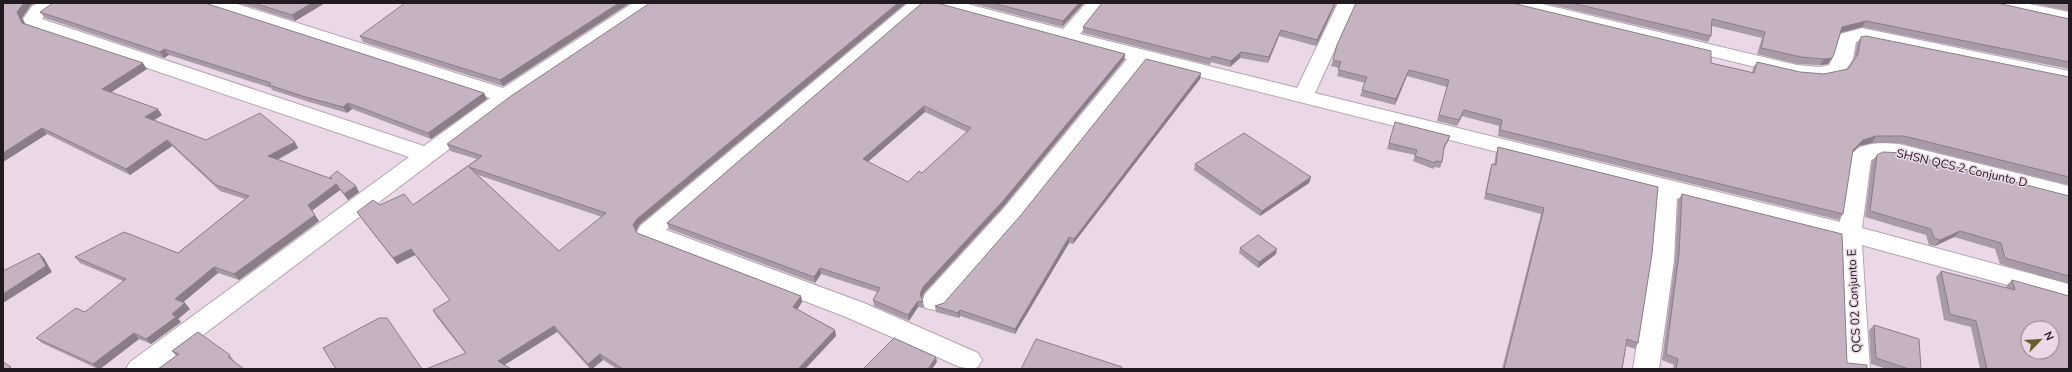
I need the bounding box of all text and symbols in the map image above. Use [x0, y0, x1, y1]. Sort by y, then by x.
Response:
street label: SHSN QCS 2 Conjunto D [1895, 145, 2029, 191]
street label: QCS 02 Conjunto E [1843, 249, 1865, 353]
north arrow [2020, 320, 2060, 360]
text: N [2040, 329, 2057, 343]

